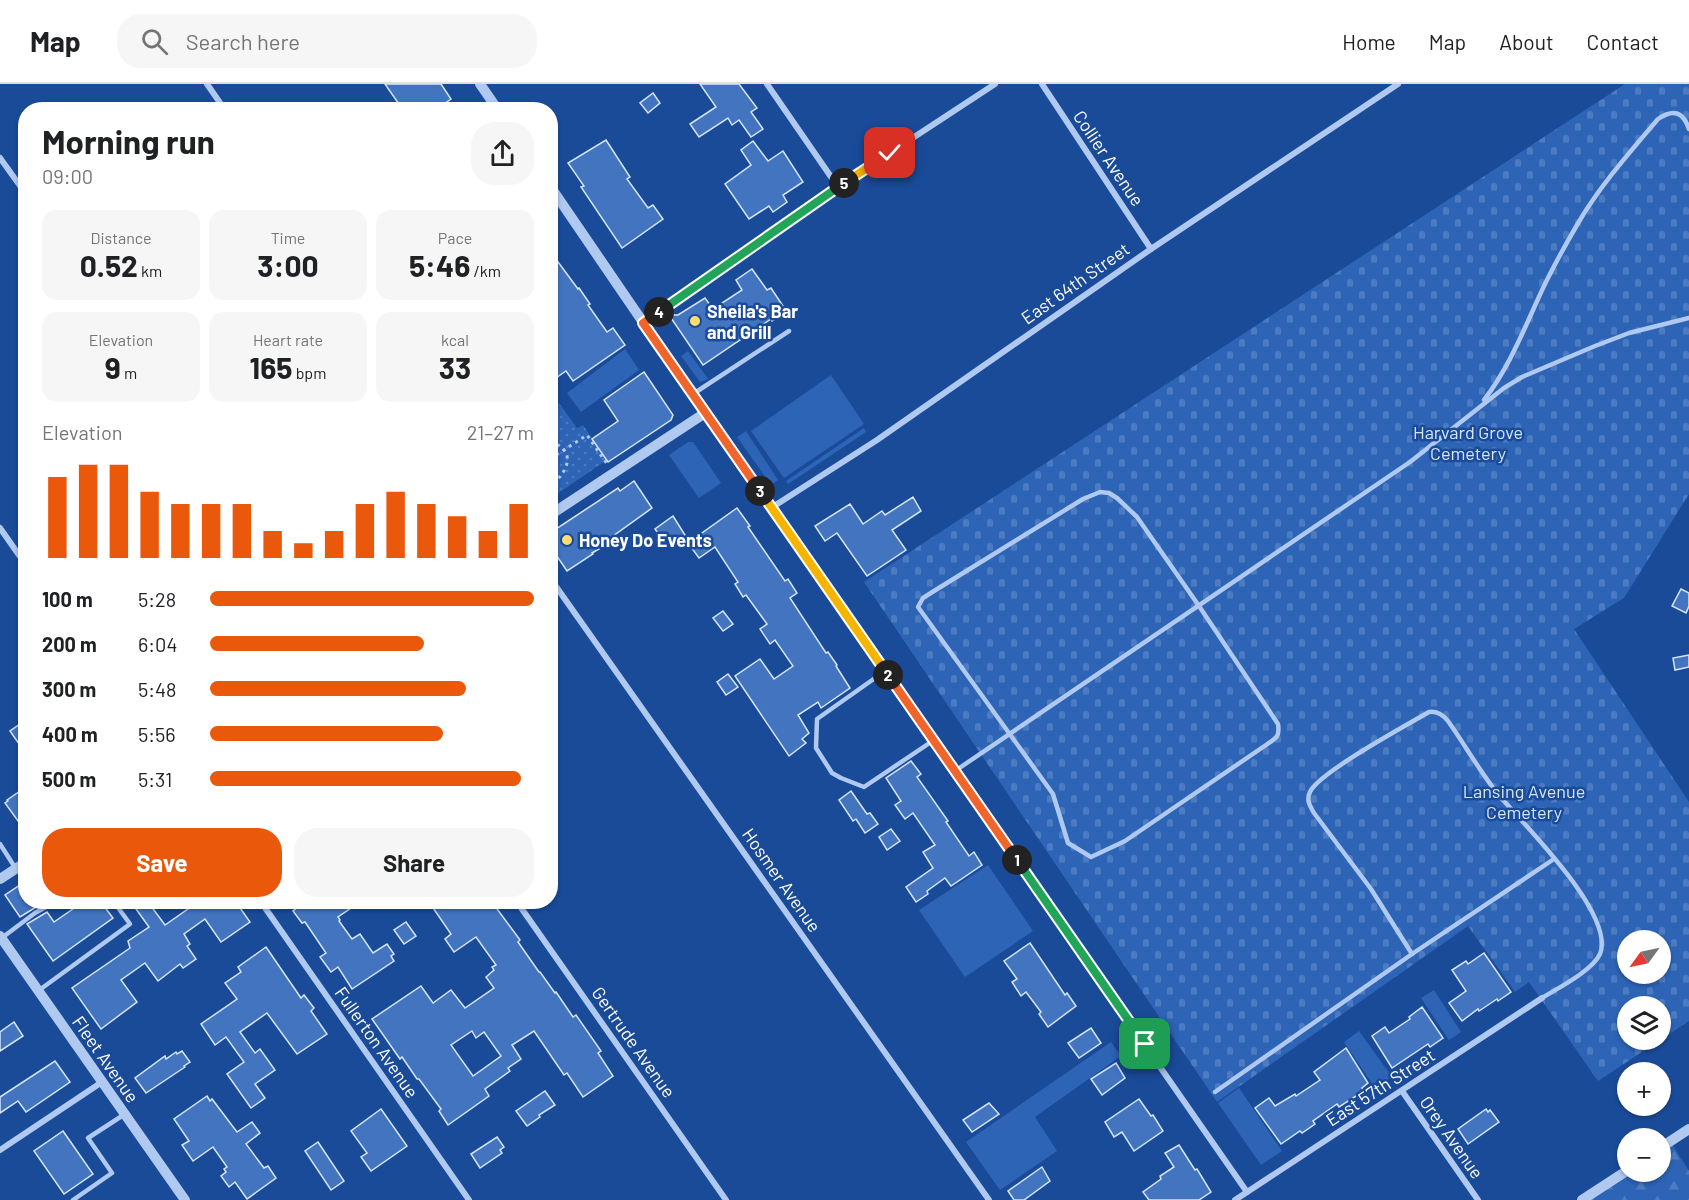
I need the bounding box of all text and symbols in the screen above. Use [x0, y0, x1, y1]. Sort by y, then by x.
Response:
search box [117, 14, 537, 68]
text: Map [30, 24, 81, 58]
icon: search [138, 25, 171, 58]
text: Search here [186, 28, 300, 54]
text: Home [1342, 29, 1396, 54]
text: Map [1429, 29, 1466, 54]
text: About [1499, 29, 1554, 54]
text: Contact [1587, 29, 1659, 54]
street label: Collier Avenue [1069, 106, 1149, 210]
text: Morning run [42, 121, 215, 161]
button: share [471, 122, 534, 185]
pin [864, 127, 915, 178]
icon: check [873, 136, 906, 169]
text: 09:00 [42, 164, 93, 188]
pin: 5 [829, 168, 859, 198]
text: 5 [840, 173, 848, 192]
text: Distance [91, 228, 151, 247]
text: Time [271, 228, 305, 247]
text: Pace [438, 228, 472, 247]
street label: East 64th Street [1017, 238, 1133, 328]
text: 0.52 [80, 247, 138, 283]
text: 3:00 [257, 247, 319, 283]
text: 5:46 [409, 247, 470, 283]
text: km [138, 261, 162, 280]
text: /km [470, 261, 501, 280]
pin: 4 [644, 297, 674, 327]
place label: Sheila's Bar and Grill [707, 300, 798, 343]
text: 4 [654, 302, 664, 321]
marker: Sheila's Bar and Grill [688, 314, 702, 328]
text: Elevation [89, 330, 153, 349]
text: Heart rate [253, 330, 323, 349]
text: kcal [441, 330, 469, 349]
text: 9 [105, 349, 121, 385]
text: 165 [250, 349, 292, 385]
text: 33 [439, 349, 471, 385]
text: m [121, 363, 137, 382]
text: bpm [292, 363, 326, 382]
text: Elevation [42, 420, 123, 444]
text: 21–27 m [467, 420, 534, 444]
park label: Harvard Grove Cemetery [1413, 421, 1523, 464]
pin: 3 [745, 476, 775, 506]
text: 3 [756, 481, 764, 500]
place label: Honey Do Events [579, 529, 712, 551]
marker: Honey Do Events [560, 533, 574, 547]
text: 100 m [42, 587, 93, 611]
text: 5:28 [138, 587, 176, 611]
text: 200 m [42, 632, 97, 656]
text: 6:04 [138, 632, 177, 656]
pin: 2 [873, 660, 903, 690]
text: 2 [884, 665, 892, 684]
text: 300 m [42, 677, 96, 701]
text: 5:48 [138, 677, 177, 701]
text: 400 m [42, 722, 98, 746]
text: 5:56 [138, 722, 176, 746]
text: 500 m [42, 767, 96, 791]
text: 5:31 [138, 767, 172, 791]
park label: Lansing Avenue Cemetery [1463, 780, 1585, 823]
street label: Hosmer Avenue [738, 824, 826, 936]
button: Save [42, 828, 282, 897]
button: Share [294, 828, 534, 897]
pin: 1 [1002, 845, 1032, 875]
text: 1 [1014, 850, 1020, 869]
north arrow [1617, 930, 1671, 984]
map controls [1617, 930, 1671, 1182]
street label: Fullerton Avenue [330, 982, 424, 1102]
street label: Gertrude Avenue [588, 982, 680, 1102]
button: layers [1617, 996, 1671, 1050]
street label: Fleet Avenue [68, 1011, 144, 1107]
pin [1119, 1018, 1170, 1069]
icon: arrive [1128, 1027, 1161, 1060]
street label: East 57th Street [1321, 1044, 1439, 1130]
button: + [1617, 1062, 1671, 1116]
street label: Orey Avenue [1415, 1091, 1489, 1183]
button: − [1617, 1128, 1671, 1182]

